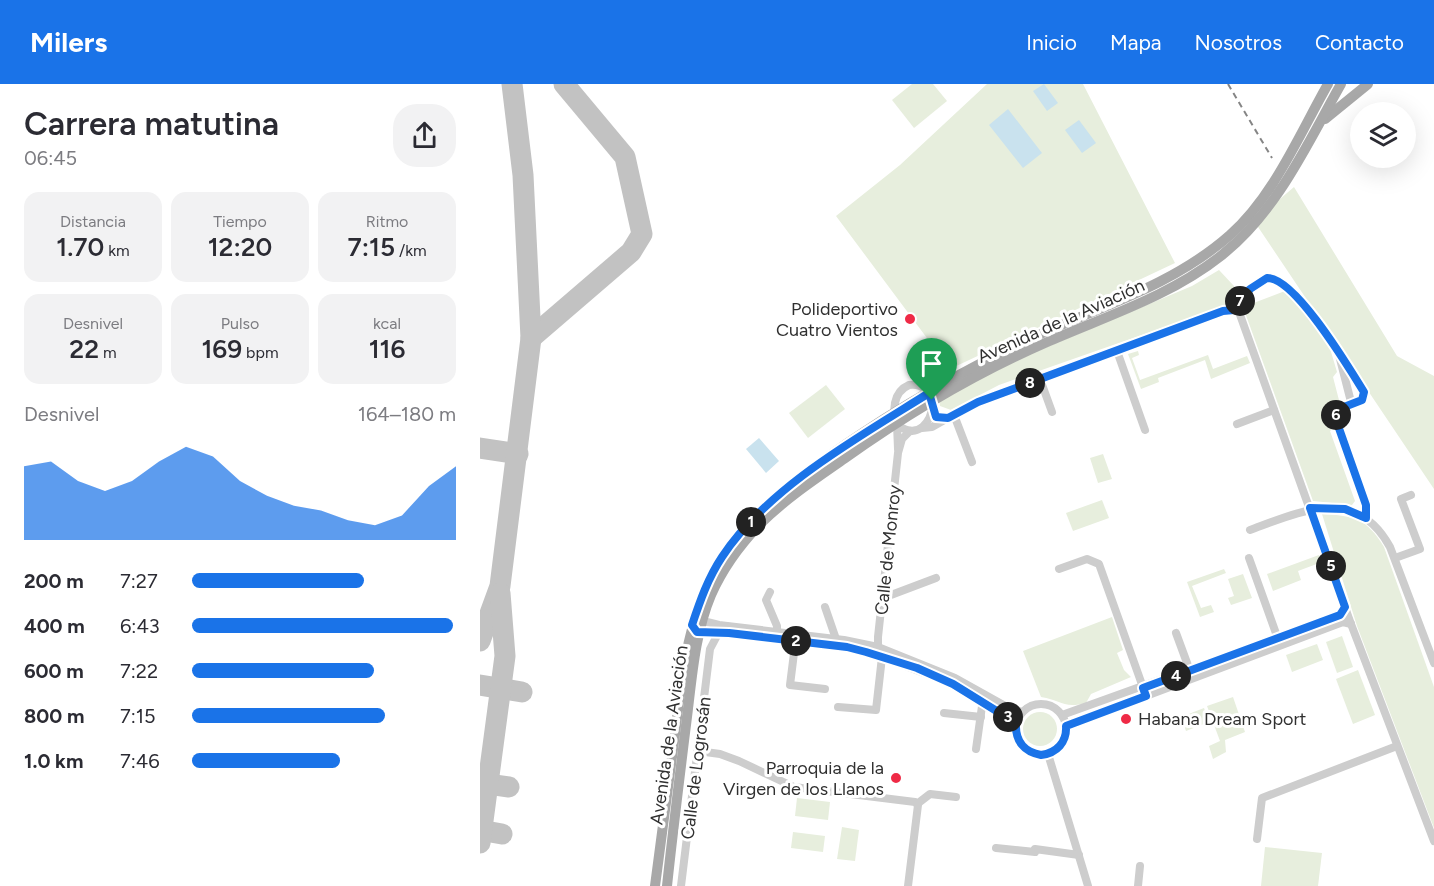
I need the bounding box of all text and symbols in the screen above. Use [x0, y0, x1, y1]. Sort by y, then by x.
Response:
text: Milers [30, 25, 107, 59]
text: Inicio [1026, 30, 1077, 55]
text: Mapa [1110, 30, 1162, 55]
text: Nosotros [1195, 30, 1282, 55]
text: Contacto [1315, 30, 1404, 55]
map controls [1350, 102, 1416, 168]
button: layers [1350, 102, 1416, 168]
text: Carrera matutina [24, 104, 279, 143]
button: share [393, 104, 456, 167]
text: 06:45 [24, 146, 77, 170]
text: Distancia [60, 212, 126, 231]
text: Tiempo [213, 212, 267, 231]
text: Ritmo [366, 212, 408, 231]
text: 1.70 [56, 231, 104, 263]
text: 12:20 [208, 231, 272, 263]
text: 7:15 [347, 231, 395, 263]
text: km [104, 241, 130, 260]
text: /km [395, 241, 427, 260]
street label: Avenida de la Aviación [974, 274, 1148, 368]
pin: 7 [1225, 286, 1255, 316]
text: 7 [1236, 291, 1244, 310]
place label: Polideportivo Cuatro Vientos [776, 298, 898, 341]
marker: Polideportivo Cuatro Vientos [903, 312, 917, 326]
text: Desnivel [63, 314, 123, 333]
text: Pulso [221, 314, 259, 333]
text: kcal [373, 314, 401, 333]
text: 22 [69, 333, 99, 365]
text: 169 [201, 333, 242, 365]
text: 116 [369, 333, 405, 365]
pin [906, 338, 957, 400]
text: m [99, 343, 117, 362]
text: bpm [242, 343, 279, 362]
icon: arrive [915, 347, 948, 380]
pin: 8 [1015, 368, 1045, 398]
text: 8 [1025, 373, 1035, 392]
pin: 6 [1321, 400, 1351, 430]
text: Desnivel [24, 402, 99, 426]
text: 164–180 m [358, 402, 456, 426]
text: 6 [1331, 405, 1341, 424]
street label: Calle de Monroy [870, 483, 906, 616]
pin: 1 [736, 507, 766, 537]
text: 1 [748, 512, 754, 531]
pin: 5 [1316, 551, 1346, 581]
text: 5 [1326, 556, 1336, 575]
text: 200 m [24, 569, 84, 593]
text: 7:27 [120, 569, 158, 593]
text: 400 m [24, 614, 85, 638]
text: 6:43 [120, 614, 160, 638]
pin: 2 [781, 626, 811, 656]
text: 2 [791, 631, 801, 650]
street label: Avenida de la Aviación [646, 644, 692, 826]
text: 600 m [24, 659, 84, 683]
text: 7:22 [120, 659, 158, 683]
pin: 4 [1161, 661, 1191, 691]
text: 4 [1171, 666, 1181, 685]
street label: Calle de Logrosán [676, 695, 716, 841]
pin: 3 [993, 702, 1023, 732]
text: 800 m [24, 704, 84, 728]
text: 7:15 [120, 704, 156, 728]
text: 3 [1004, 707, 1012, 726]
place label: Habana Dream Sport [1138, 708, 1307, 730]
marker: Habana Dream Sport [1119, 712, 1133, 726]
text: 1.0 km [24, 749, 83, 773]
text: 7:46 [120, 749, 160, 773]
place label: Parroquia de la Virgen de los Llanos [723, 757, 884, 800]
marker: Parroquia de la Virgen de los Llanos [889, 771, 903, 785]

